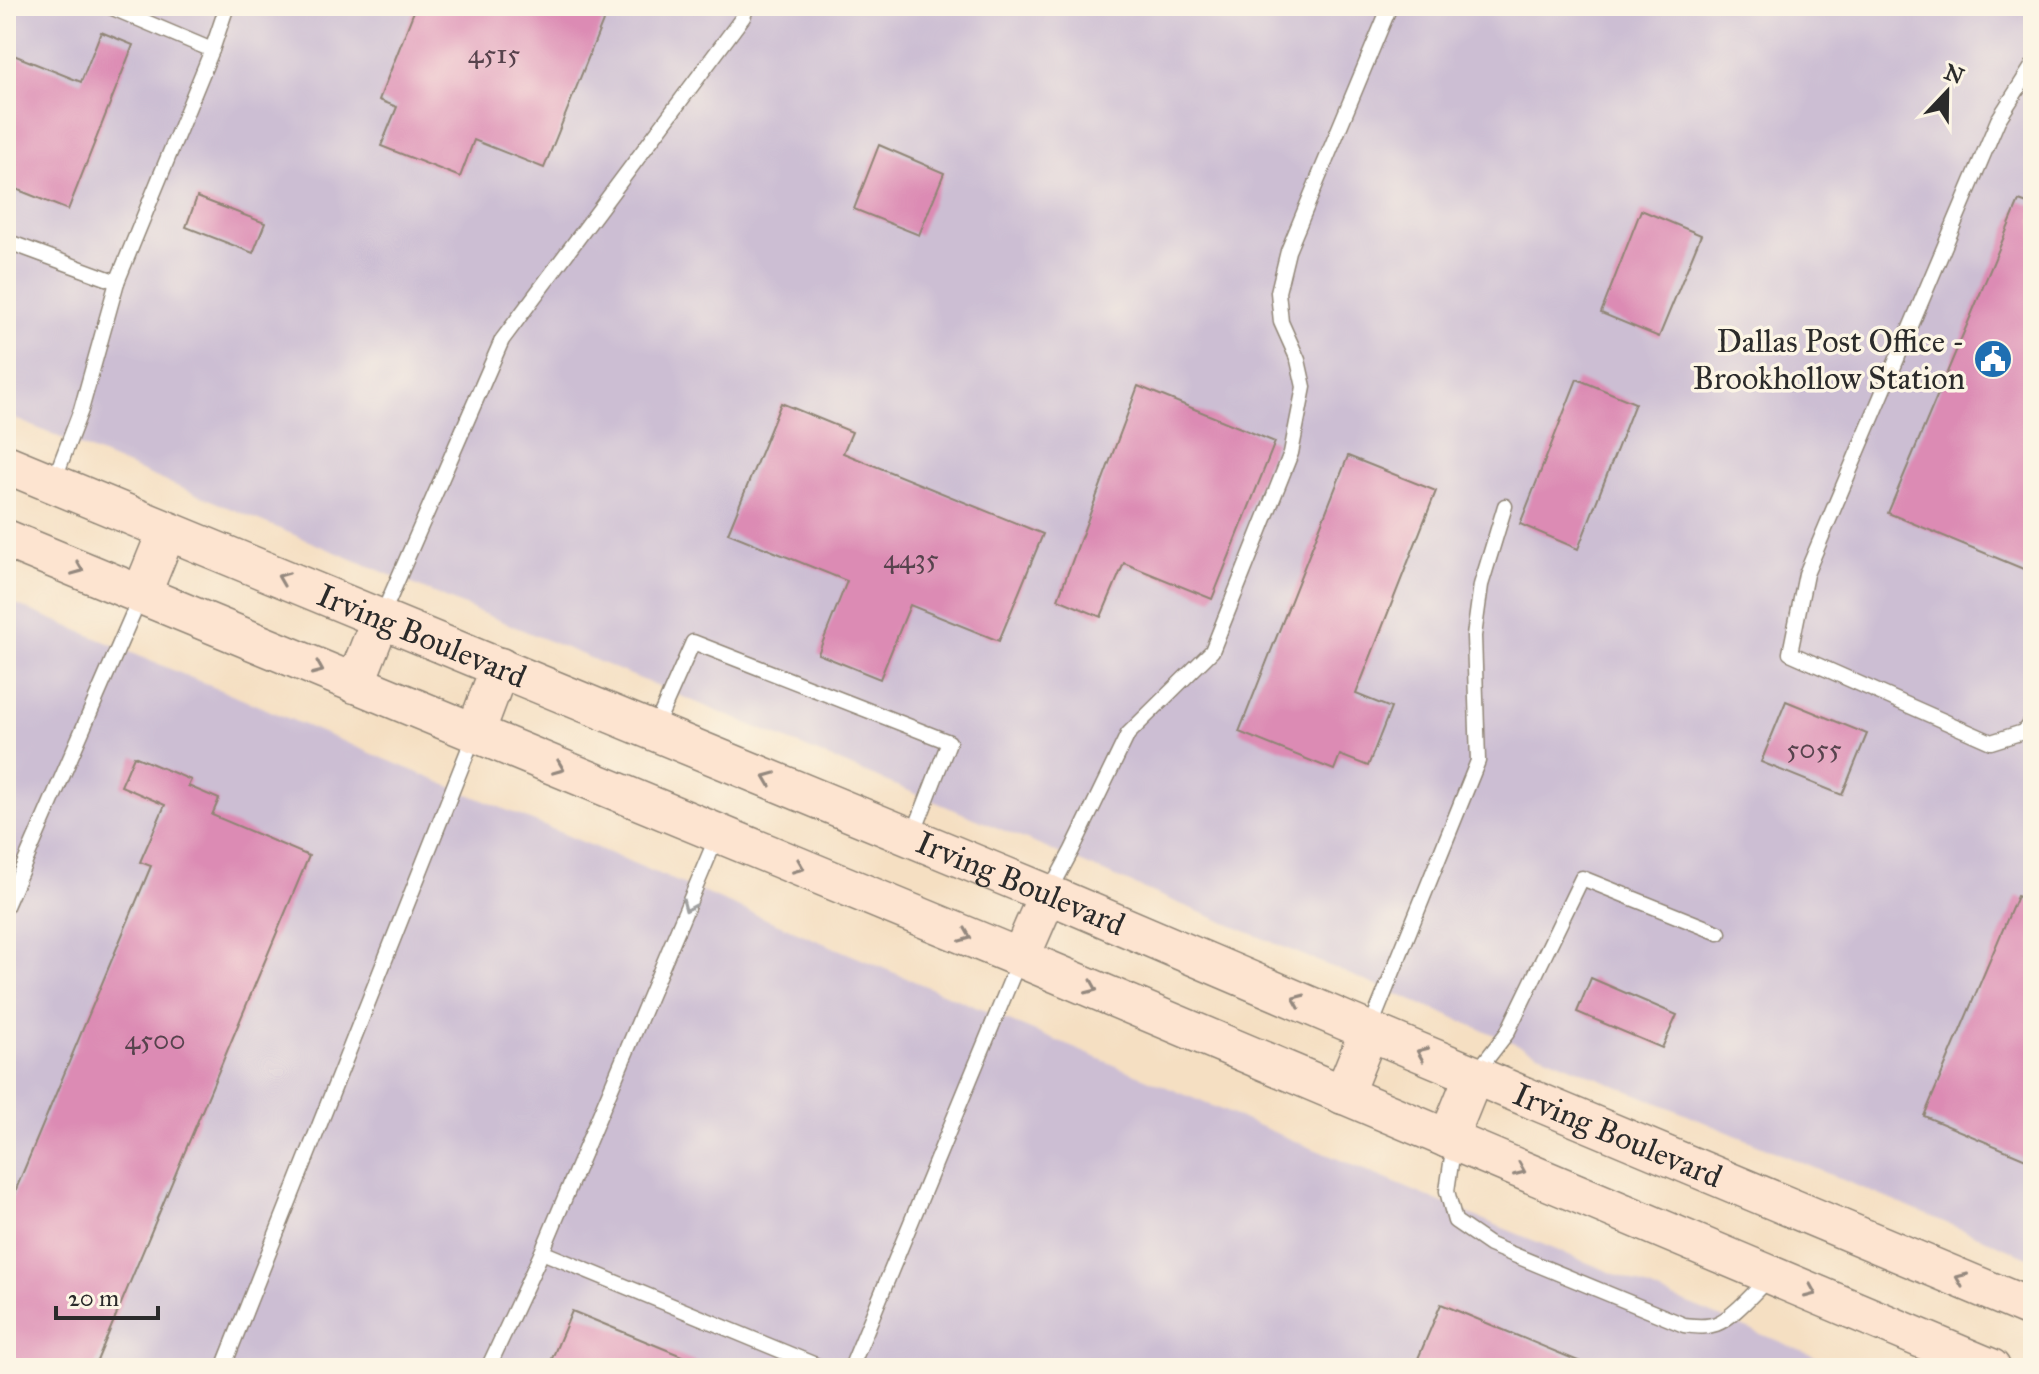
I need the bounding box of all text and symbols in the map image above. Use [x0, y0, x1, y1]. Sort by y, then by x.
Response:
house number: 4515 [468, 36, 520, 71]
north arrow [1907, 52, 1987, 132]
text: N [1941, 58, 1968, 90]
place label: Dallas Post Office - Brookhollow Station [1693, 322, 1965, 398]
public building icon: Dallas Post Office - Brookhollow Station [1972, 338, 2014, 380]
house number: 4435 [883, 541, 939, 576]
one-way arrow [70, 559, 84, 576]
one-way arrow [277, 571, 291, 588]
street label: Irving Boulevard [312, 575, 532, 696]
one-way arrow [310, 659, 324, 675]
house number: 5055 [1786, 731, 1842, 766]
one-way arrow [551, 758, 565, 775]
one-way arrow [763, 772, 777, 788]
street label: Irving Boulevard [911, 822, 1131, 944]
one-way arrow [791, 857, 805, 874]
one-way arrow [682, 898, 698, 912]
one-way arrow [958, 926, 972, 942]
one-way arrow [1084, 979, 1098, 995]
one-way arrow [1292, 994, 1306, 1010]
house number: 4500 [124, 1022, 186, 1057]
one-way arrow [1416, 1047, 1430, 1063]
street label: Irving Boulevard [1508, 1074, 1728, 1196]
one-way arrow [1511, 1160, 1526, 1176]
scale bar [56, 1270, 158, 1320]
one-way arrow [1955, 1273, 1969, 1289]
text: 20 m [68, 1283, 119, 1313]
one-way arrow [1803, 1283, 1817, 1299]

